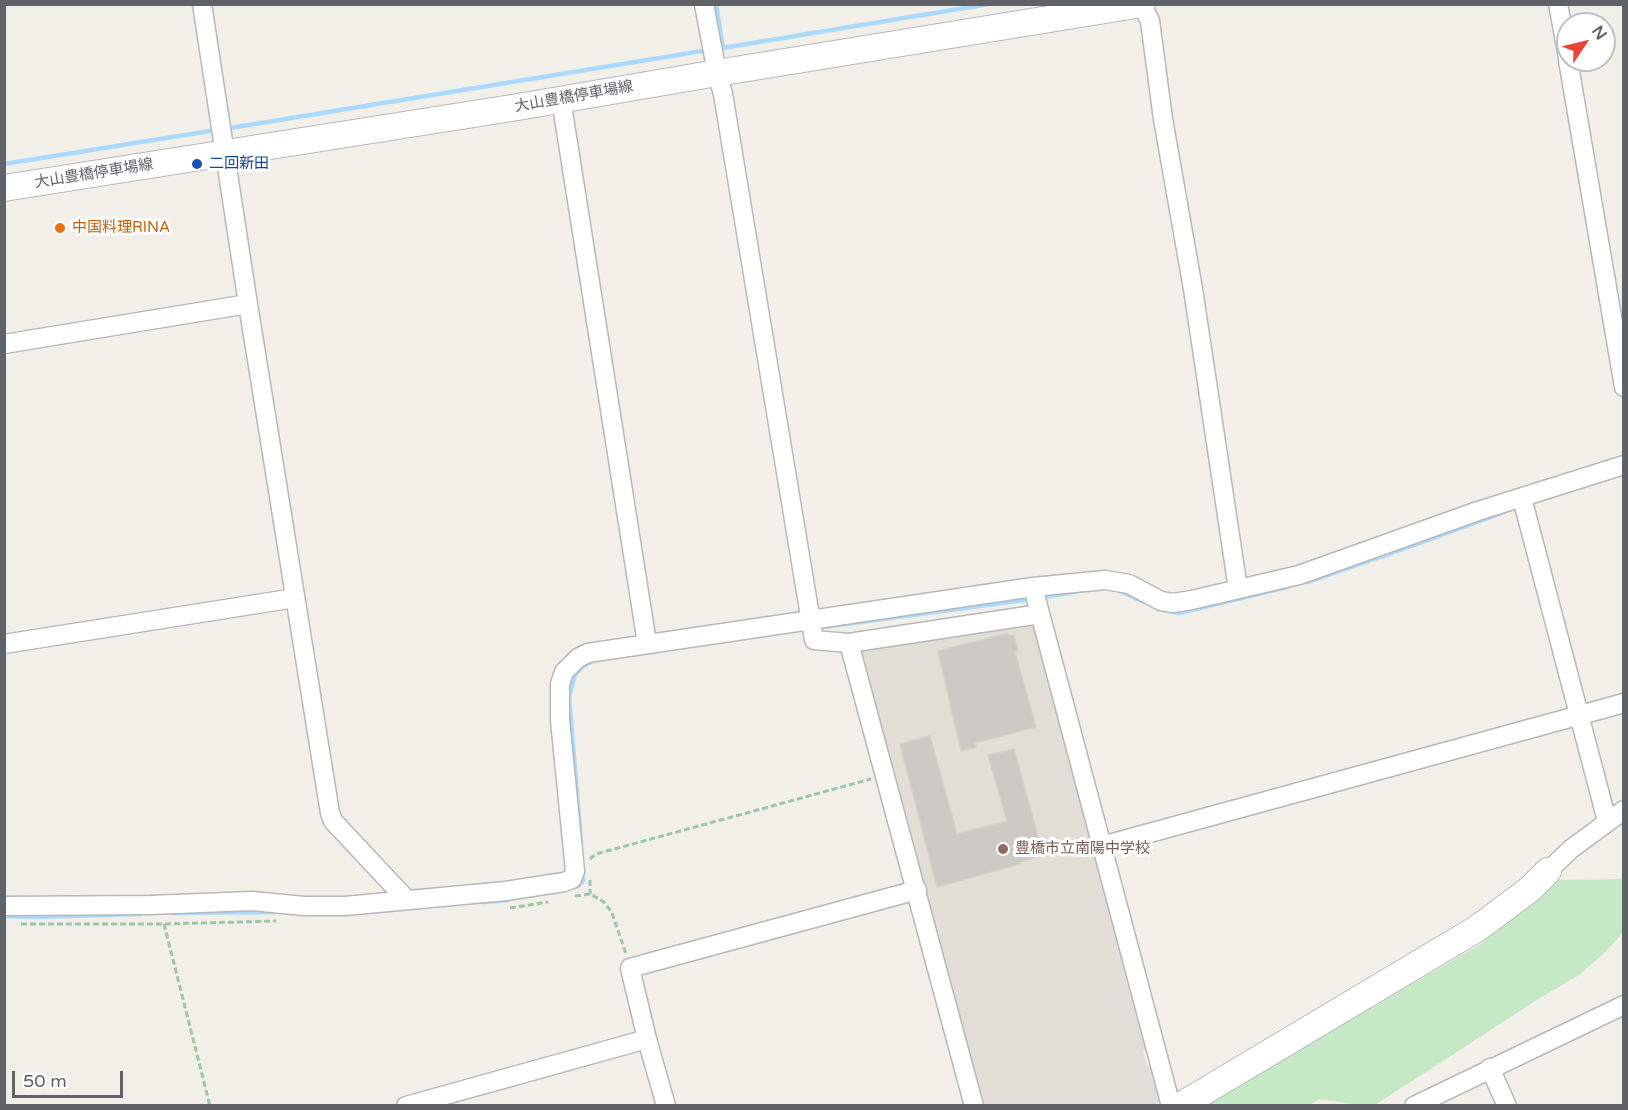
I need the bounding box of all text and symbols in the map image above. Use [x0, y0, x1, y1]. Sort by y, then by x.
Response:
north arrow [1556, 12, 1616, 72]
text: N [1587, 22, 1611, 44]
street label: 大山豊橋停車場線 [513, 78, 635, 116]
place label: 二回新田 [209, 155, 269, 173]
street label: 大山豊橋停車場線 [33, 156, 155, 192]
marker: 二回新田 [190, 157, 204, 171]
place label: 中国料理RINA [72, 219, 170, 237]
marker: 中国料理RINA [53, 221, 67, 235]
place label: 豊橋市立南陽中学校 [1015, 840, 1150, 858]
marker: 豊橋市立南陽中学校 [996, 842, 1010, 856]
scale bar [15, 1059, 126, 1097]
text: 50 m [23, 1070, 67, 1092]

